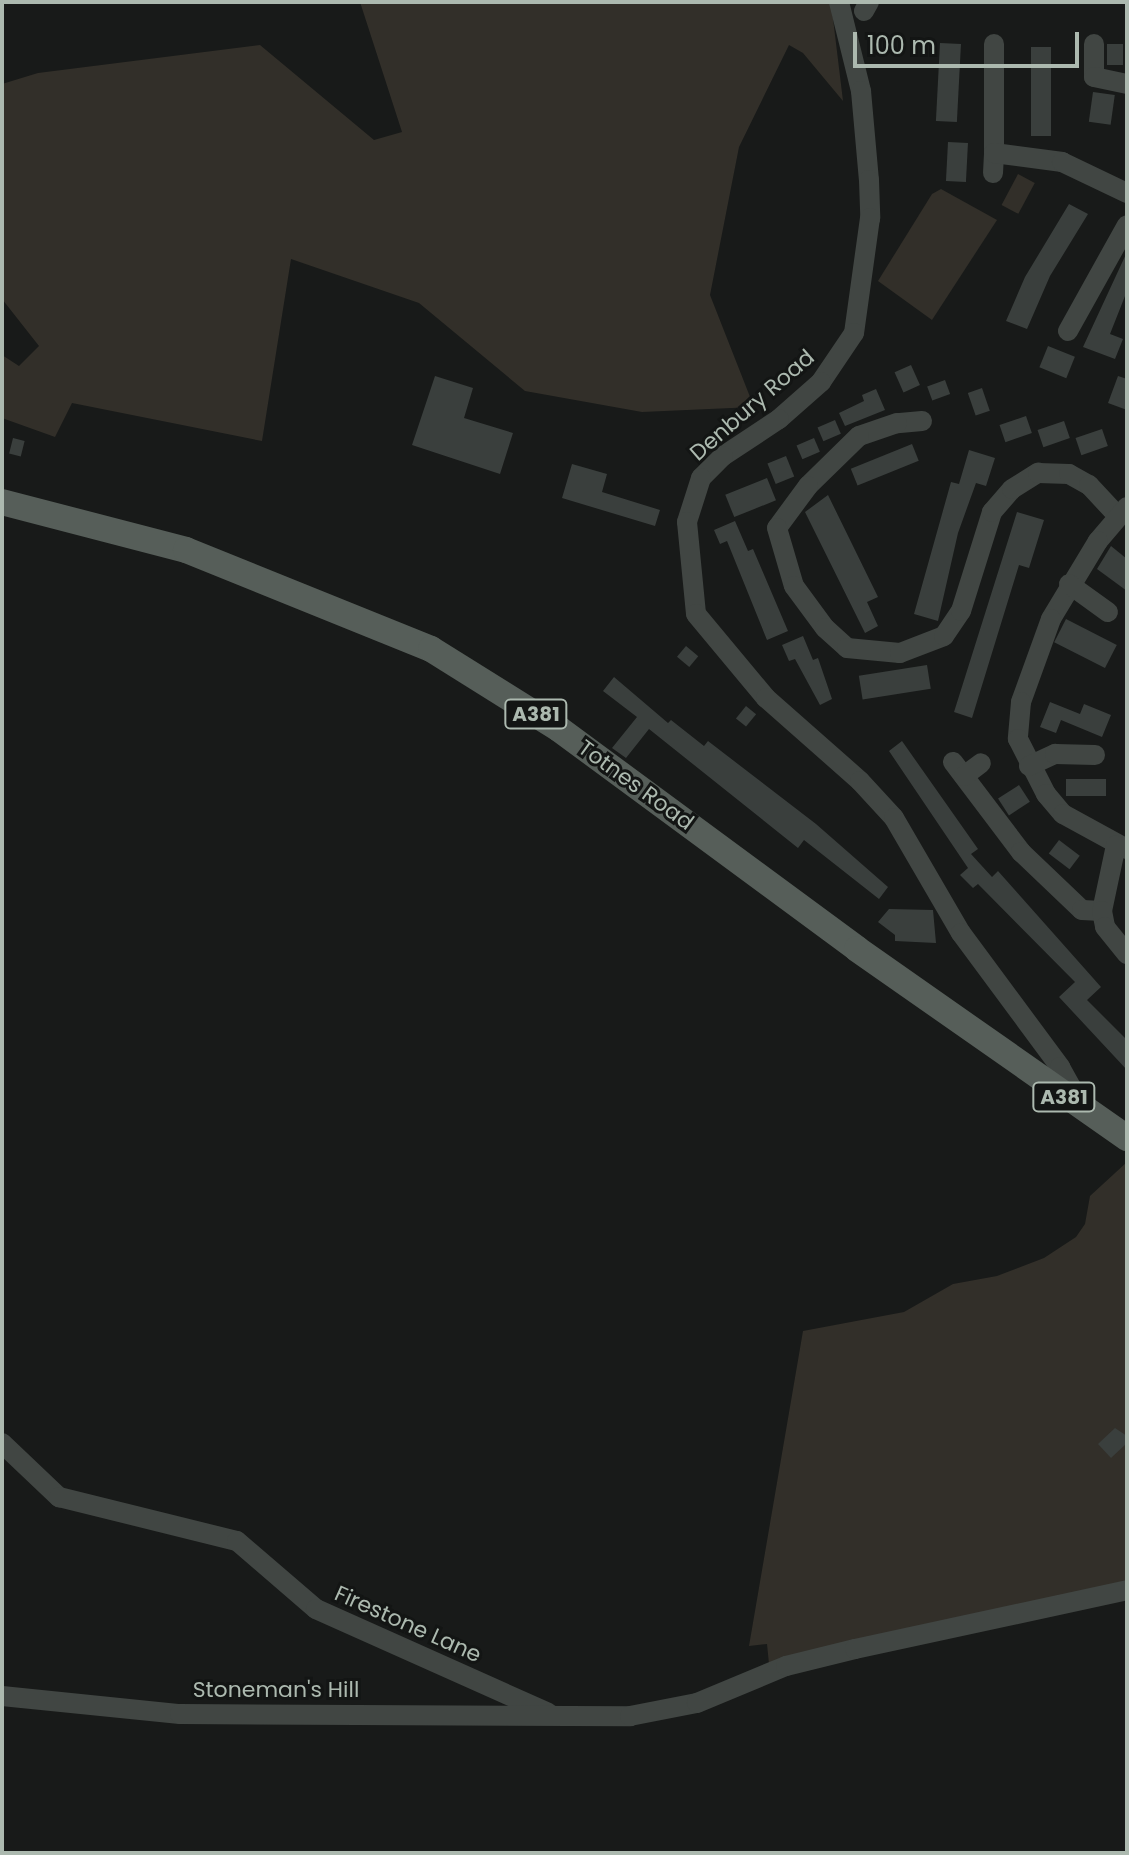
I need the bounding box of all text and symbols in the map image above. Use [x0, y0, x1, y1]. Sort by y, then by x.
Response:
scale bar [857, 16, 1083, 66]
text: 100 m [867, 29, 936, 62]
street label: Denbury Road [685, 344, 819, 466]
road number: A381 [504, 698, 568, 730]
street label: Totnes Road [573, 734, 699, 836]
road number: A381 [1032, 1081, 1096, 1113]
street label: Firestone Lane [331, 1580, 485, 1668]
street label: Stoneman's Hill [193, 1677, 359, 1703]

